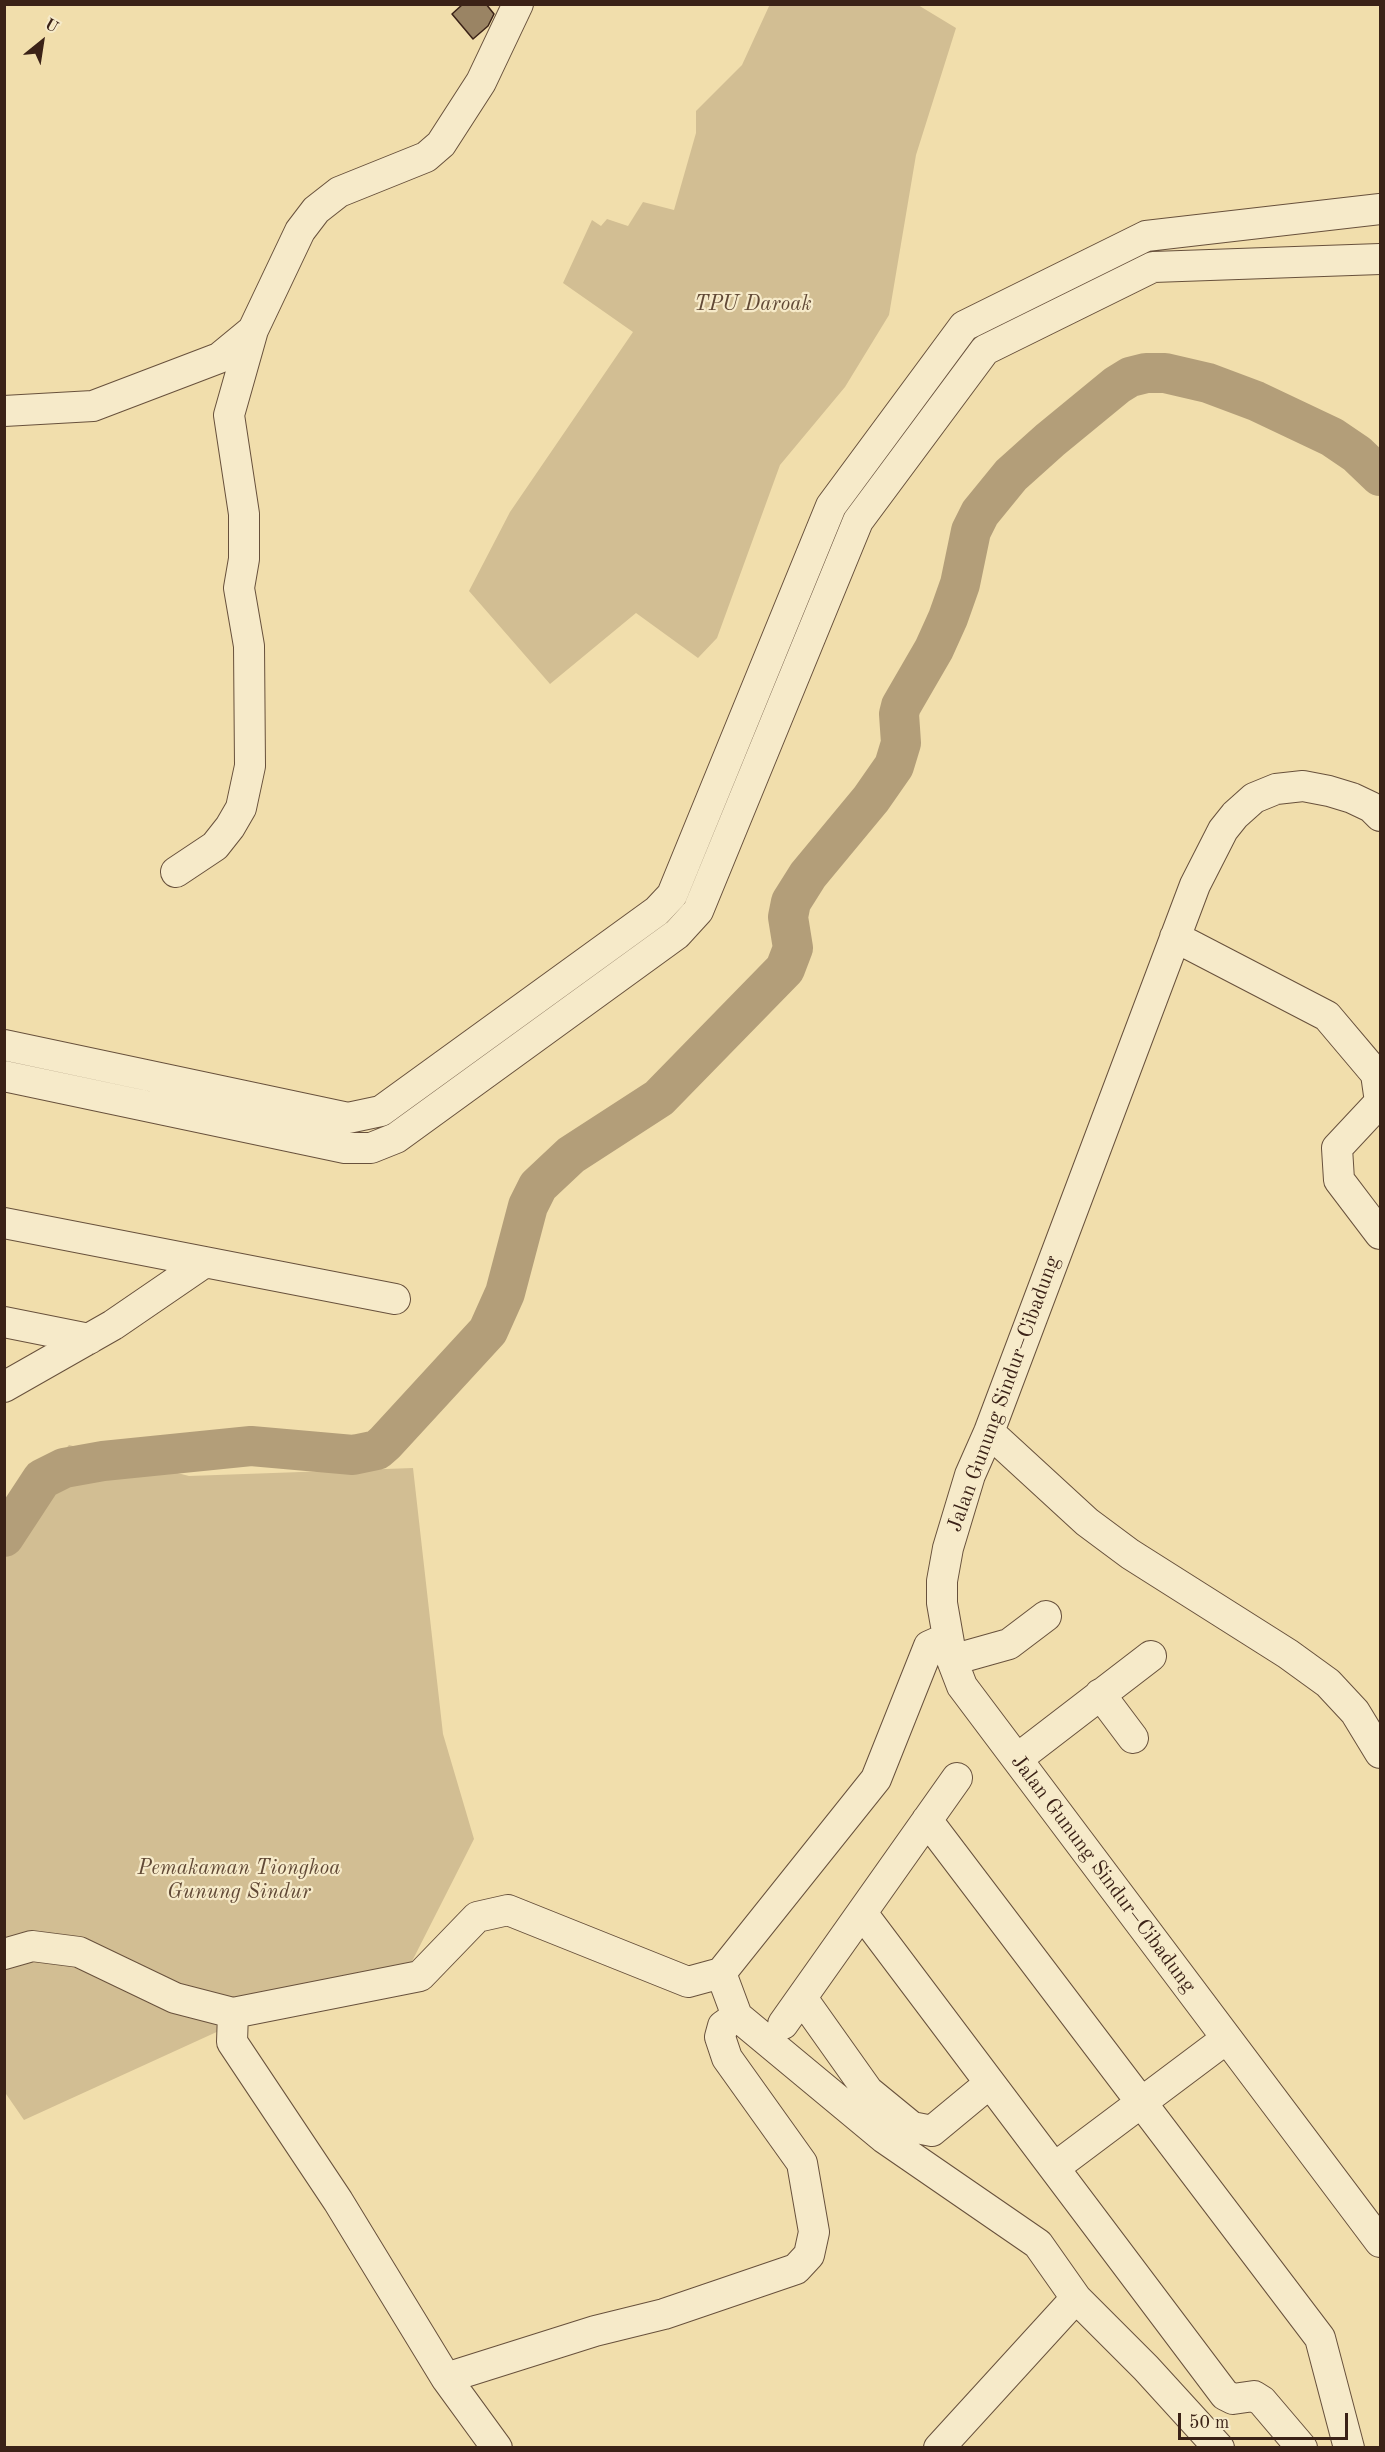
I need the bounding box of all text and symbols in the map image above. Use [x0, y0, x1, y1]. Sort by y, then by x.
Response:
north arrow [12, 12, 72, 72]
text: U [41, 16, 61, 37]
park label: TPU Daroak [694, 291, 812, 317]
street label: Jalan Gunung Sindur–Cibadung [942, 1253, 1066, 1535]
street label: Jalan Gunung Sindur–Cibadung [1005, 1750, 1201, 1998]
park label: Pemakaman Tionghoa Gunung Sindur [137, 1855, 341, 1905]
scale bar [1181, 2401, 1350, 2439]
text: 50 m [1189, 2414, 1229, 2432]

